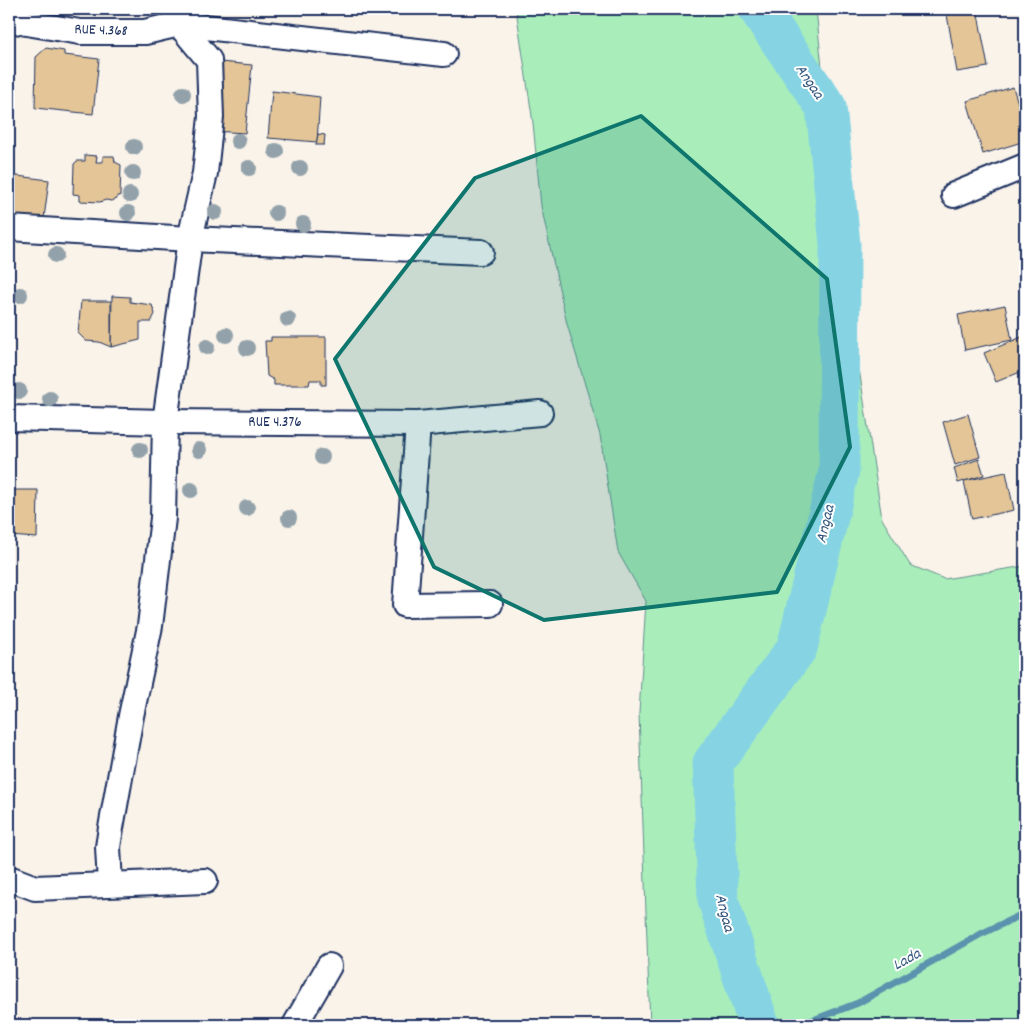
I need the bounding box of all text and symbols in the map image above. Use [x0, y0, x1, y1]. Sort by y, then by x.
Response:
street label: RUE 4.368 [74, 19, 128, 43]
water label: Angaa [789, 60, 830, 105]
street label: RUE 4.376 [248, 412, 302, 434]
water label: Angaa [811, 501, 842, 545]
water label: Angaa [708, 892, 740, 936]
water label: Lada [889, 942, 927, 977]

